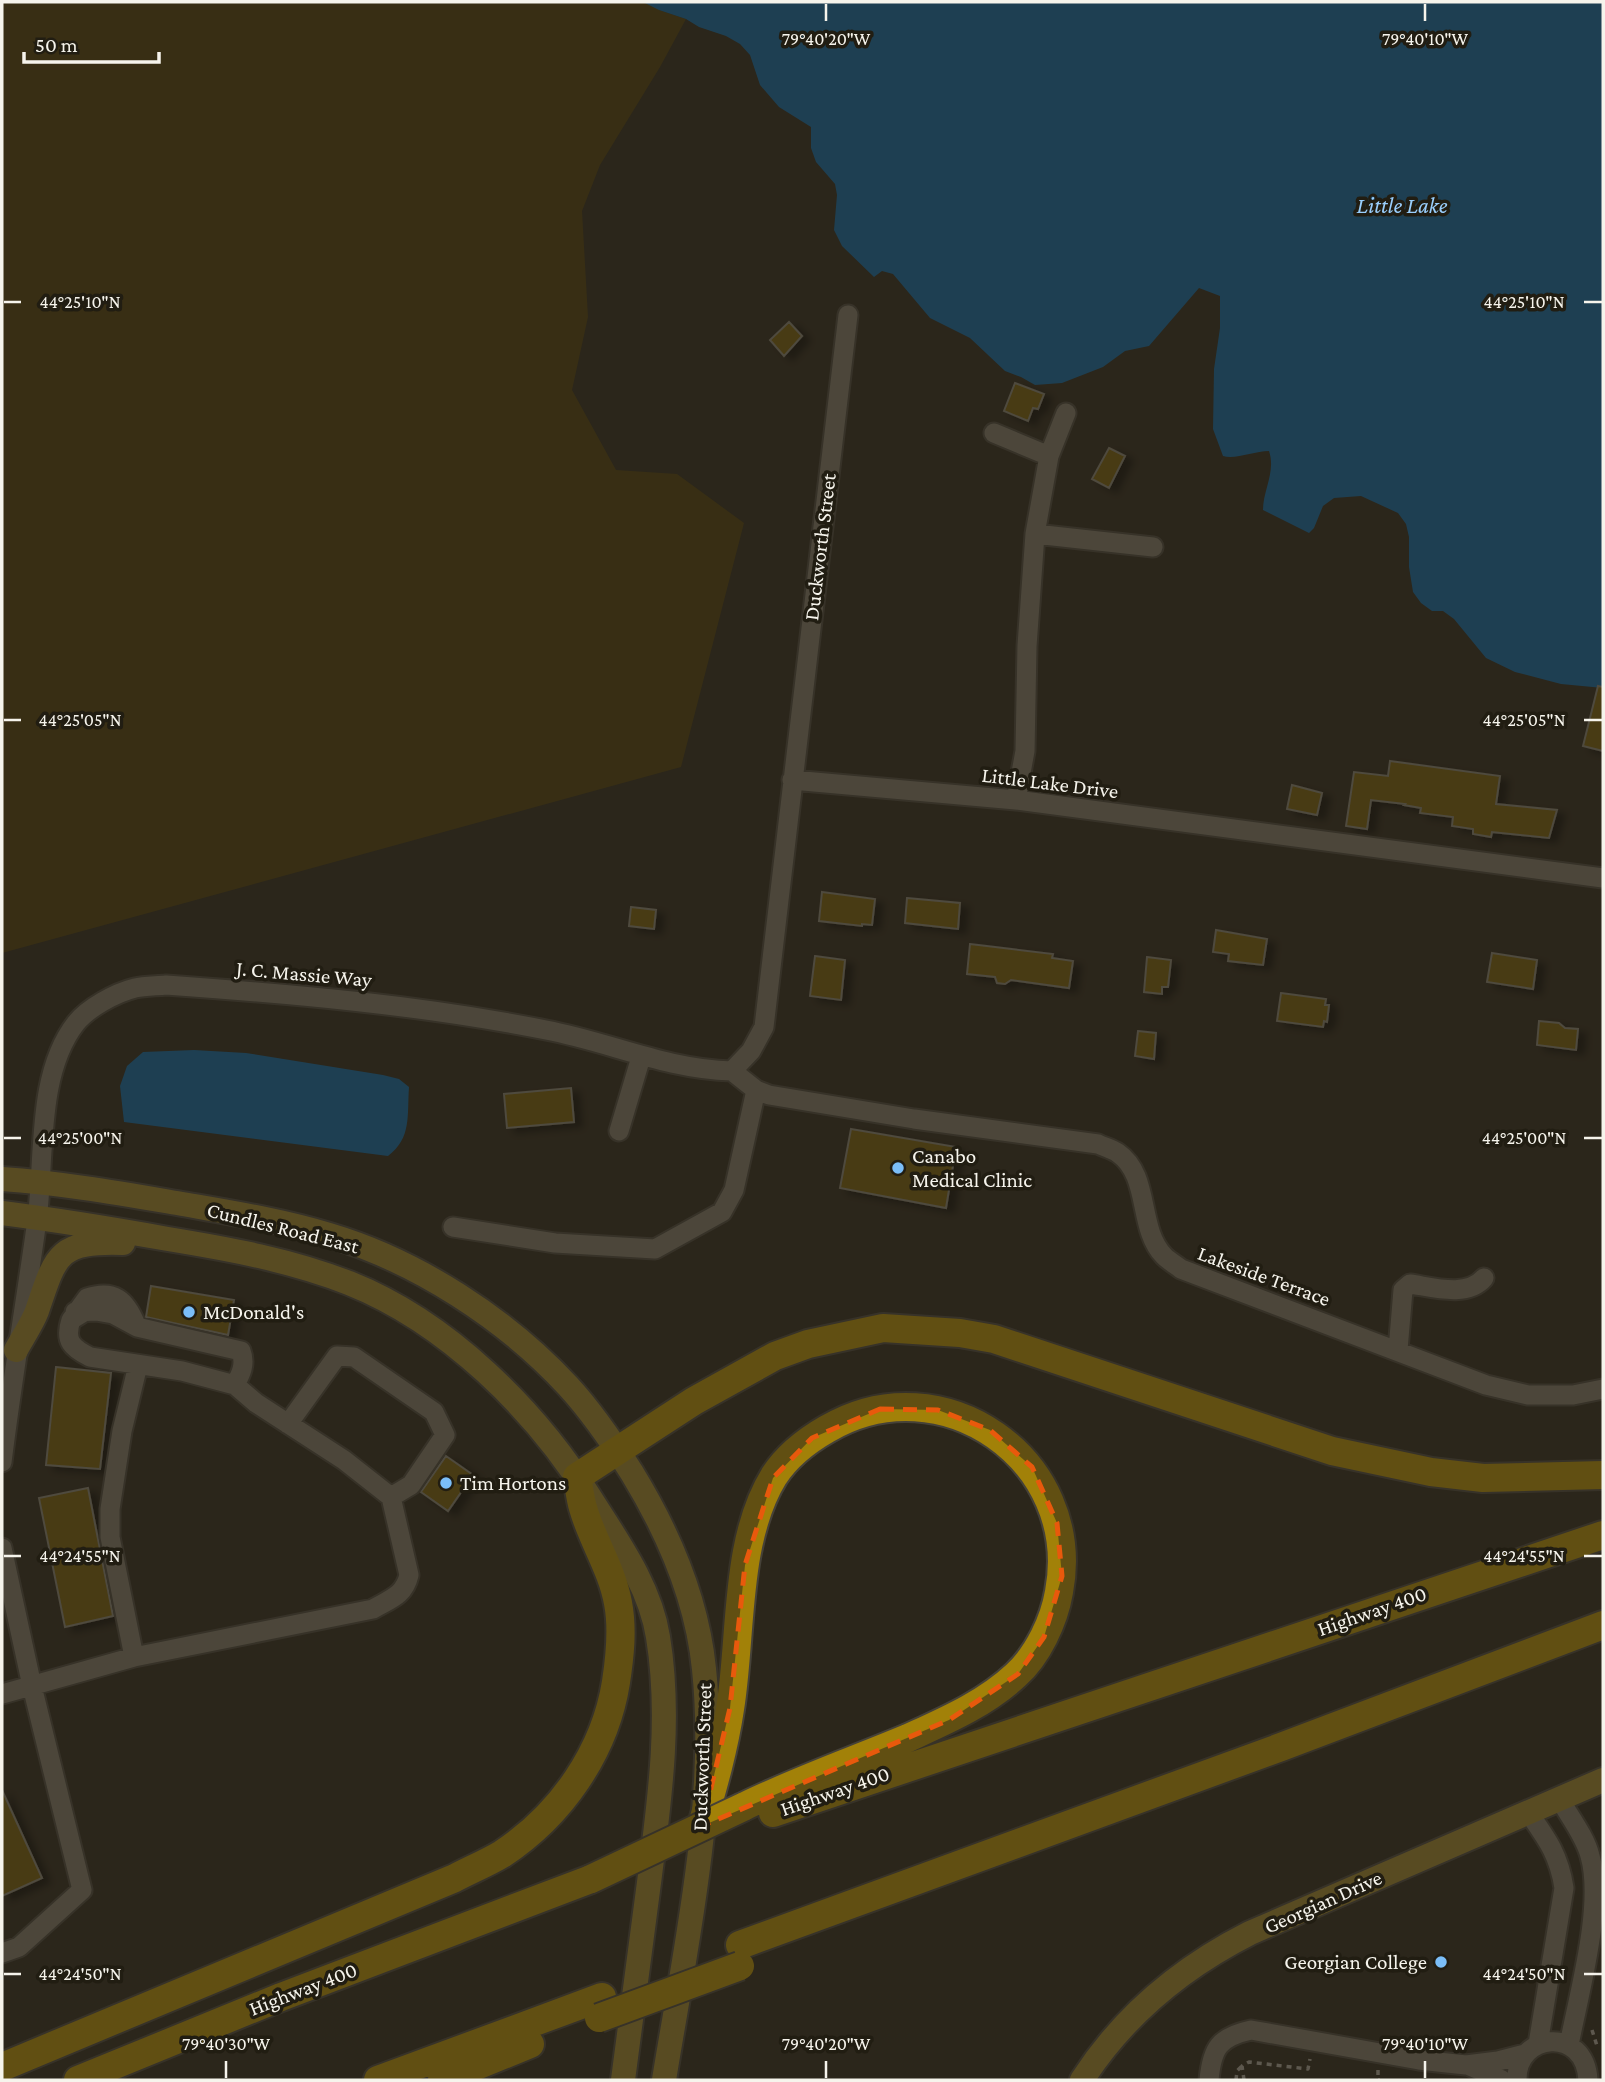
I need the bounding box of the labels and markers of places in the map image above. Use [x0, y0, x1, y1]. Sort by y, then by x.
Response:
place label: Canabo Medical Clinic [912, 1144, 1032, 1192]
marker: Canabo Medical Clinic [890, 1160, 906, 1176]
place label: McDonald's [203, 1300, 304, 1324]
marker: McDonald's [181, 1304, 197, 1320]
place label: Tim Hortons [460, 1471, 566, 1495]
marker: Tim Hortons [438, 1475, 454, 1491]
place label: Georgian College [1284, 1950, 1427, 1974]
marker: Georgian College [1433, 1954, 1449, 1970]

